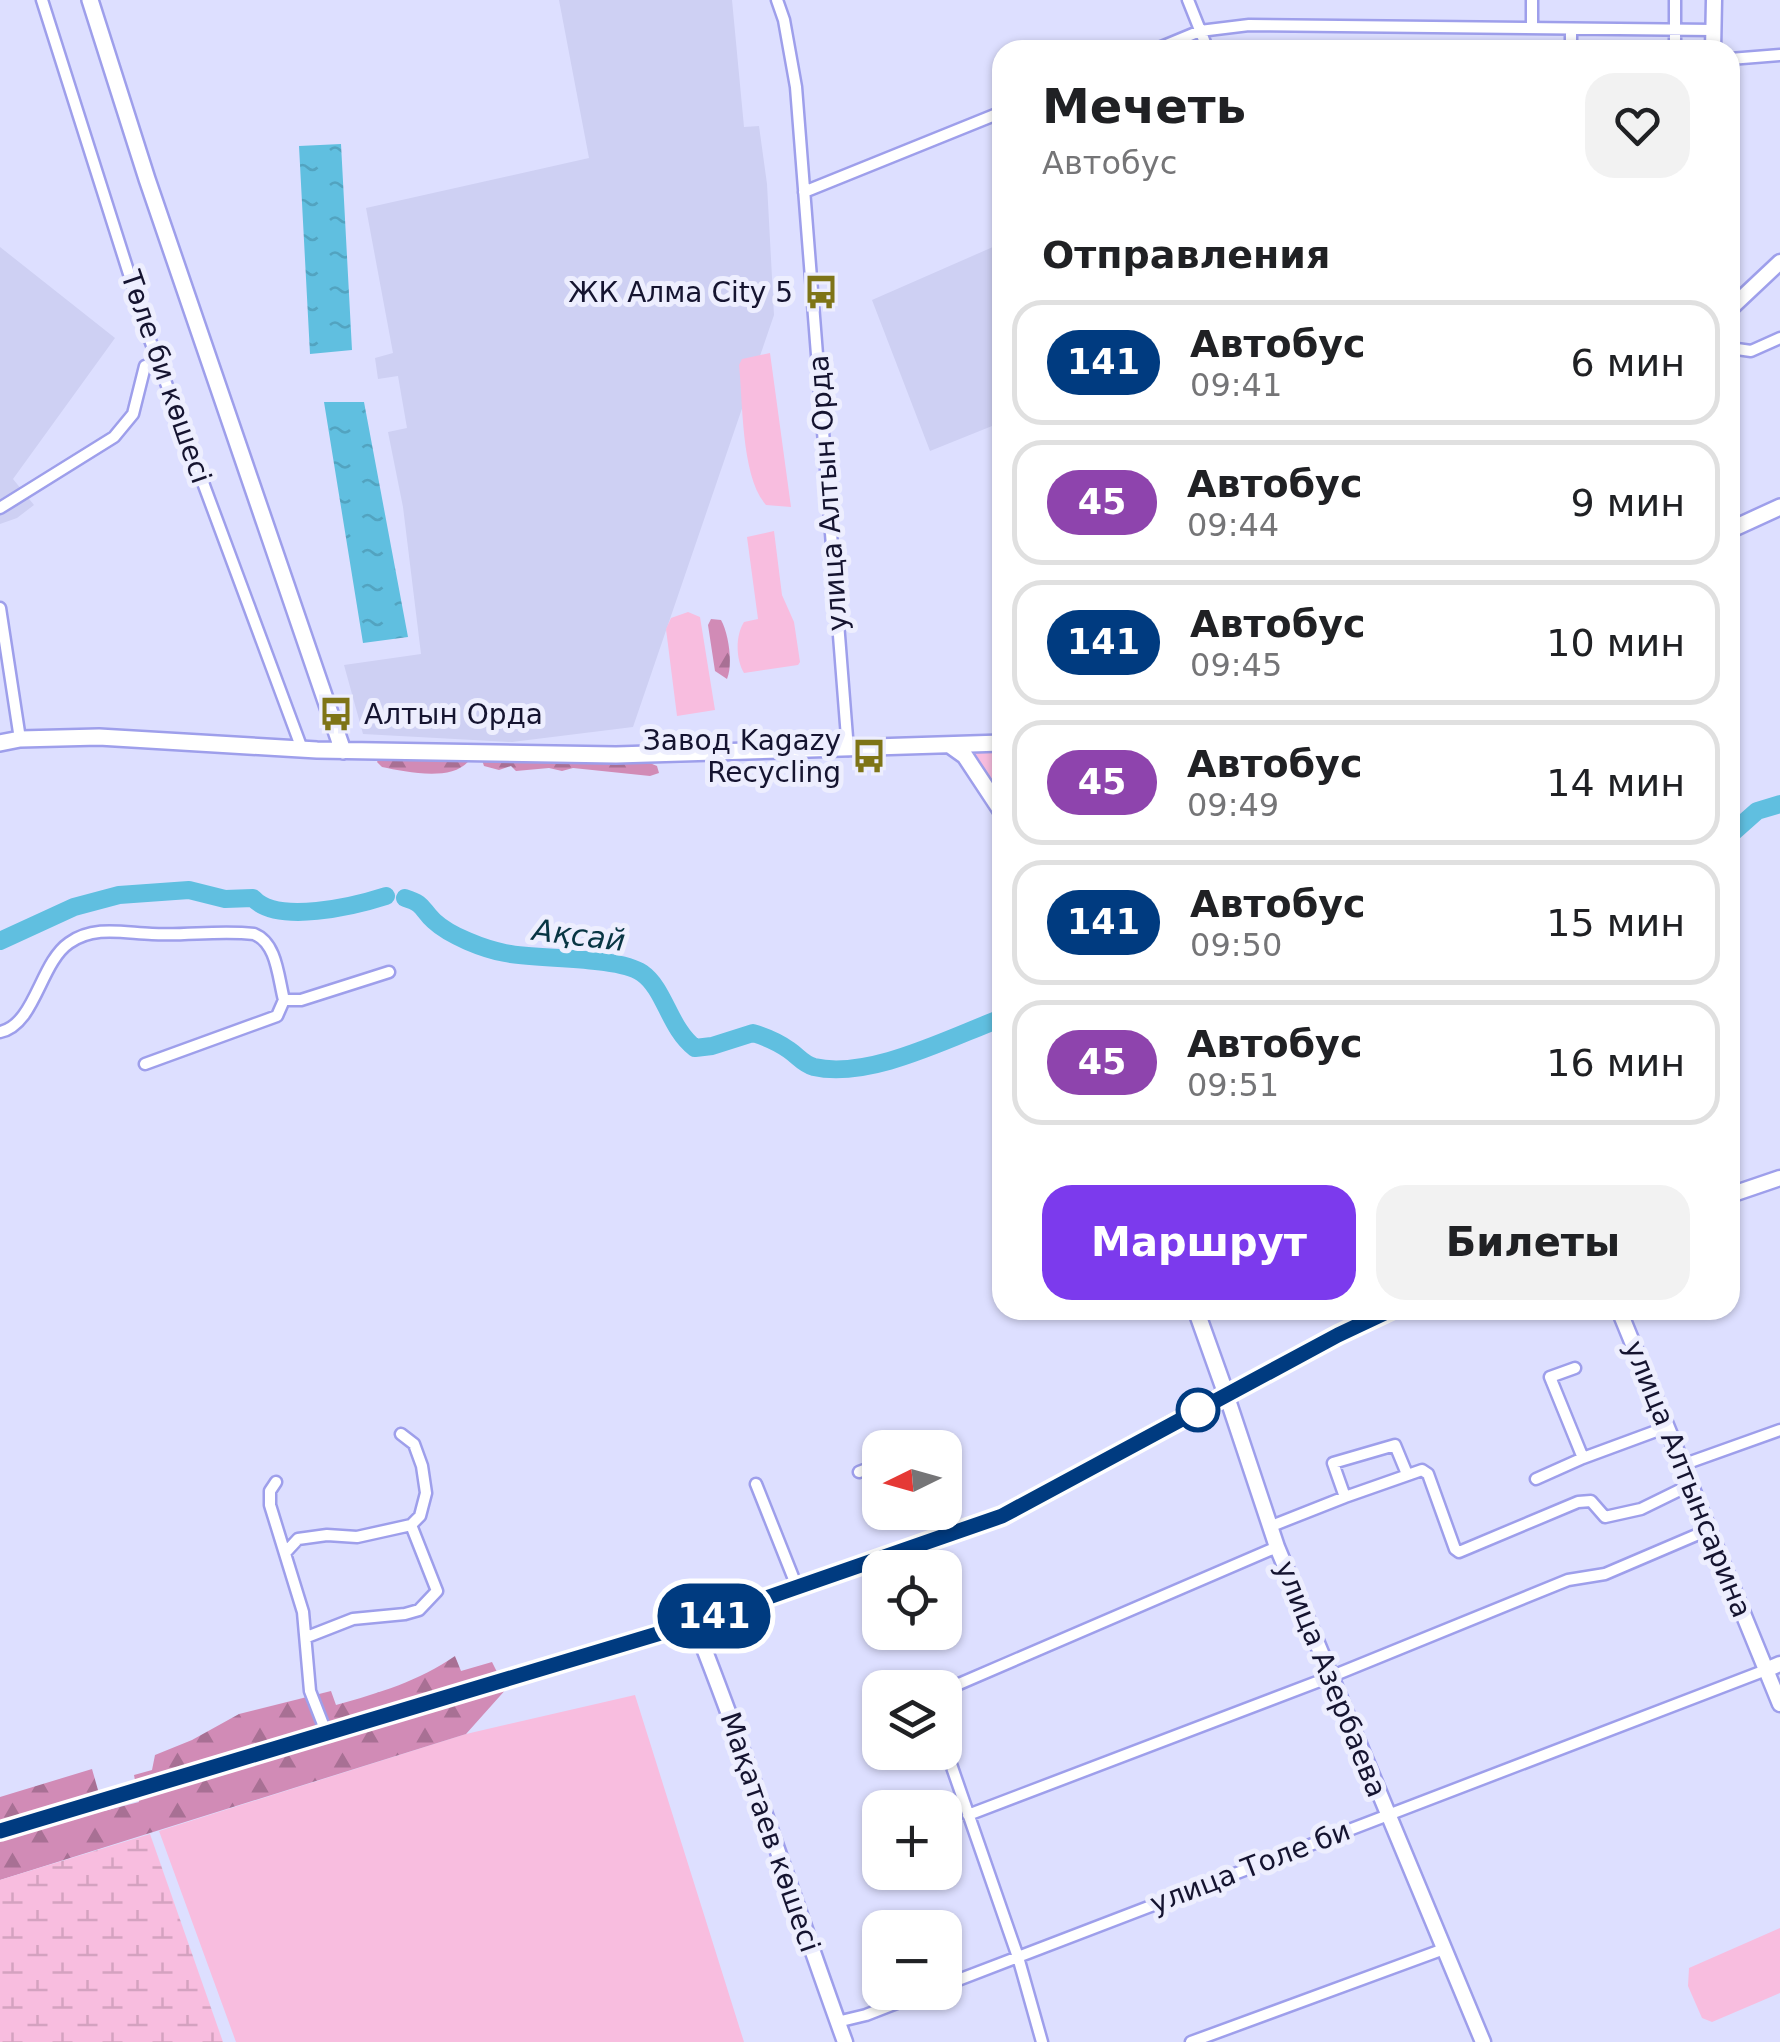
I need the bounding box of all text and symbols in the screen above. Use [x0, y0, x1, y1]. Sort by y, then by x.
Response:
button: heart [1585, 73, 1690, 178]
text: Мечеть [1042, 78, 1246, 134]
text: Автобус [1042, 144, 1177, 182]
text: Отправления [1042, 233, 1330, 277]
street label: Төле би көшесі [114, 265, 218, 488]
bus stop icon: ЖК Алма City 5 [802, 273, 840, 311]
place label: ЖК Алма City 5 [568, 276, 793, 309]
text: Автобус [1190, 322, 1365, 366]
text: 6 мин [1571, 341, 1685, 385]
text: 141 [1067, 342, 1140, 382]
street label: улица Алтын Орда [802, 354, 854, 632]
text: 09:41 [1190, 366, 1282, 404]
text: Автобус [1187, 462, 1362, 506]
text: 9 мин [1571, 481, 1685, 525]
text: 45 [1078, 482, 1126, 522]
text: 09:44 [1187, 506, 1279, 544]
text: Автобус [1190, 602, 1365, 646]
text: 10 мин [1546, 621, 1685, 665]
text: 141 [1067, 622, 1140, 662]
text: 09:45 [1190, 646, 1282, 684]
bus stop icon: Алтын Орда [317, 695, 355, 733]
place label: Алтын Орда [364, 698, 543, 731]
place label: Завод Kagazy Recycling [643, 724, 841, 789]
bus stop icon: Завод Kagazy Recycling [850, 737, 888, 775]
text: Автобус [1187, 742, 1362, 786]
text: 14 мин [1546, 761, 1685, 805]
text: 45 [1078, 762, 1126, 802]
text: 09:49 [1187, 786, 1279, 824]
text: Автобус [1190, 882, 1365, 926]
text: 15 мин [1546, 901, 1685, 945]
text: 141 [1067, 902, 1140, 942]
water label: Ақсай [529, 912, 627, 958]
text: 09:50 [1190, 926, 1282, 964]
text: Автобус [1187, 1022, 1362, 1066]
text: 16 мин [1546, 1041, 1685, 1085]
text: 45 [1078, 1042, 1126, 1082]
text: 09:51 [1187, 1066, 1279, 1104]
button: Маршрут [1042, 1185, 1356, 1300]
button: Билеты [1376, 1185, 1690, 1300]
street label: улица Алтынсарина [1617, 1336, 1759, 1622]
unlabelled marker [1177, 1389, 1219, 1431]
north arrow [862, 1430, 962, 1530]
map controls [862, 1430, 962, 2010]
button: locate [862, 1550, 962, 1650]
street label: улица Азербаева [1268, 1556, 1394, 1802]
line badge: 141 [656, 1584, 772, 1648]
text: 141 [677, 1596, 751, 1636]
button: layers [862, 1670, 962, 1770]
street label: Мақатаев көшесі [713, 1708, 827, 1956]
button: + [862, 1790, 962, 1890]
street label: улица Толе би [1145, 1814, 1355, 1920]
button: − [862, 1910, 962, 2010]

